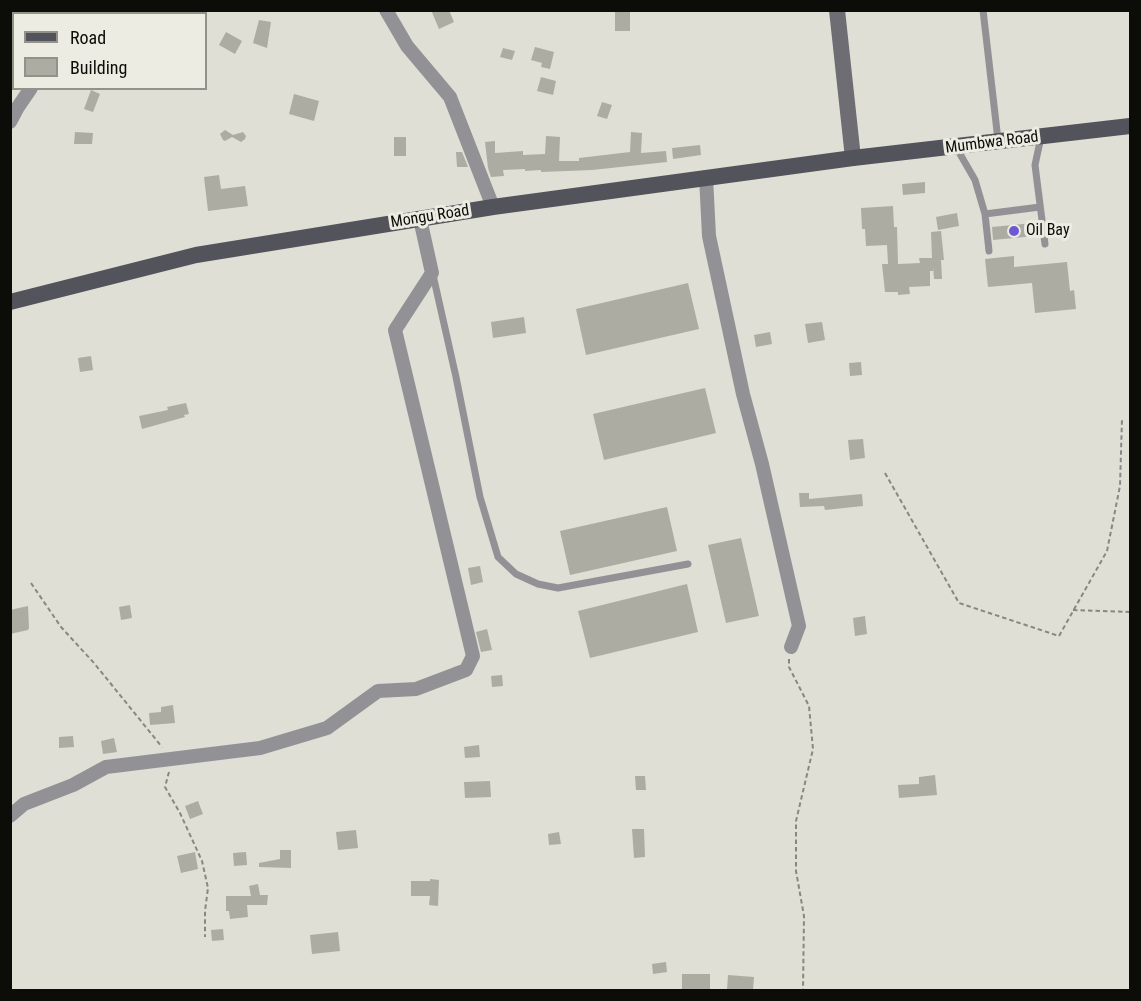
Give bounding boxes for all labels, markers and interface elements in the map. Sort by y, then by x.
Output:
legend [12,12,207,90]
text: Road [70,27,106,48]
text: Building [70,57,127,78]
street label: Mumbwa Road [944,128,1040,158]
street label: Mongu Road [389,201,471,233]
place label: Oil Bay [1026,221,1070,241]
marker: Oil Bay [1007,224,1021,238]

